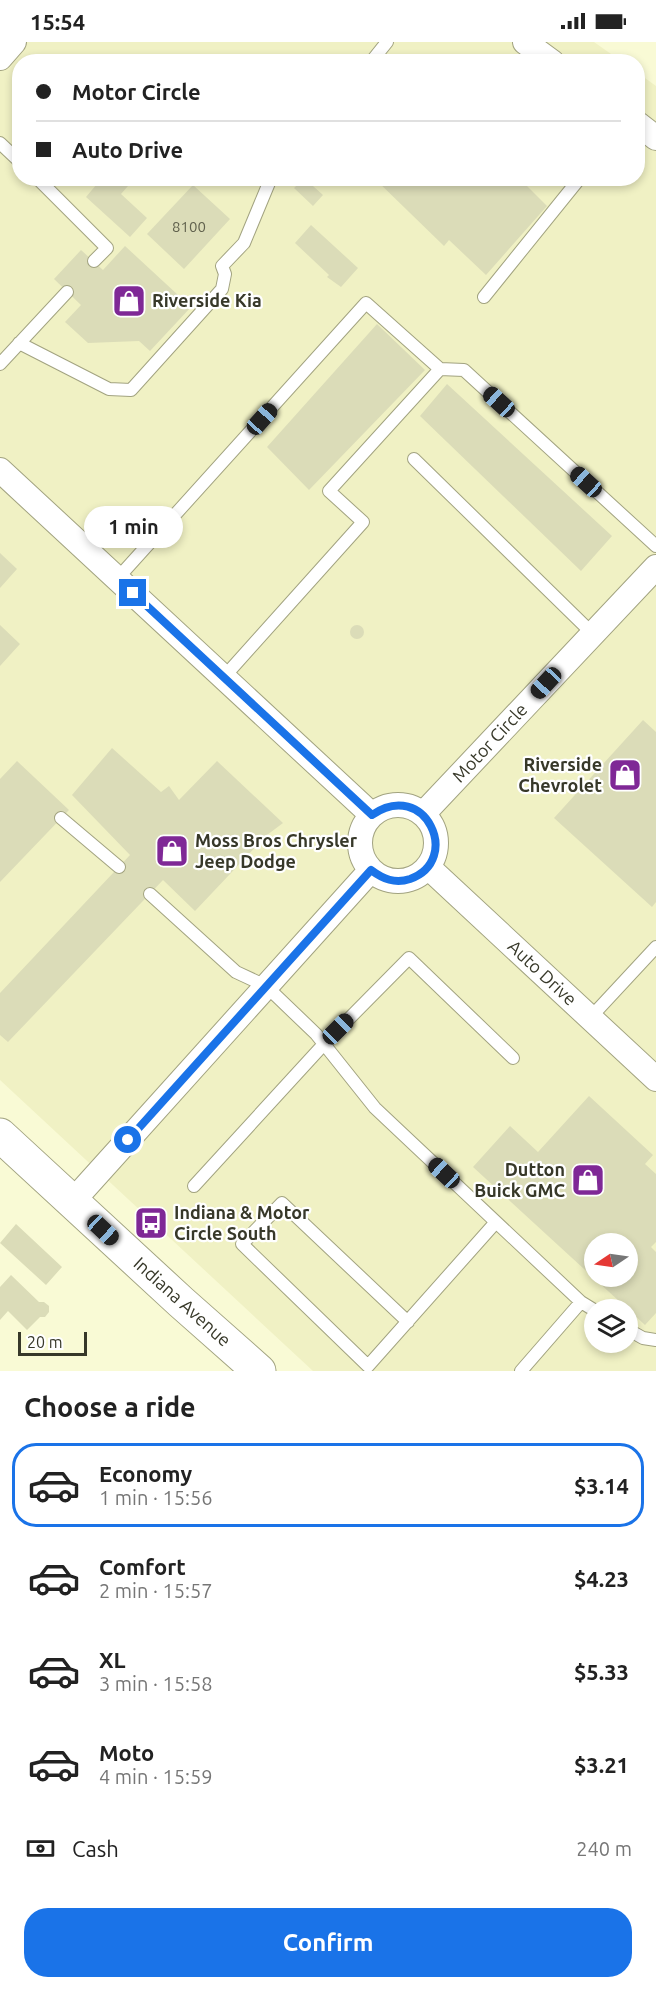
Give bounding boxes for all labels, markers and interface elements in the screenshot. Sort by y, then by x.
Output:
text: 15:54 [30,9,85,34]
text: Motor Circle [72,79,201,104]
text: Auto Drive [72,137,183,162]
house number: 8100 [172,218,206,235]
shop icon: Riverside Kia [111,283,147,319]
place label: Riverside Kia [152,290,262,310]
car [480,383,518,421]
car [243,400,281,438]
car [567,463,605,501]
callout: 1 min [84,506,182,548]
text: 1 min [108,515,159,538]
route end [119,579,146,606]
car [527,664,565,702]
street label: Motor Circle [448,699,531,786]
place label: Riverside Chevrolet [518,754,602,795]
shop icon: Riverside Chevrolet [607,757,643,793]
place label: Moss Bros Chrysler Jeep Dodge [195,830,358,871]
shop icon: Moss Bros Chrysler Jeep Dodge [154,833,190,869]
street label: Auto Drive [504,936,581,1009]
car [319,1010,357,1048]
route start [114,1126,141,1153]
car [425,1154,463,1192]
place label: Dutton Buick GMC [474,1159,565,1200]
shop icon: Dutton Buick GMC [570,1162,606,1198]
place label: Indiana & Motor Circle South [174,1202,310,1243]
bus stop icon: Indiana & Motor Circle South [133,1205,169,1241]
car [84,1211,122,1249]
north arrow [584,1233,638,1287]
map controls [584,1233,638,1353]
street label: Indiana Avenue [130,1253,235,1350]
button: layers [584,1299,638,1353]
scale bar [18,1329,87,1356]
text: 20 m [27,1333,63,1351]
text: Choose a ride [24,1392,196,1422]
icon: car [27,1458,81,1512]
text: Economy [99,1461,192,1486]
text: $3.14 [574,1473,629,1498]
text: 1 min · 15:56 [99,1486,213,1509]
icon: car [27,1551,81,1605]
text: Comfort [99,1554,186,1579]
text: $4.23 [574,1566,629,1591]
text: 2 min · 15:57 [99,1579,213,1602]
icon: car [27,1644,81,1698]
text: XL [99,1647,126,1672]
text: $5.33 [574,1659,629,1684]
text: 3 min · 15:58 [99,1672,213,1695]
icon: car [27,1737,81,1791]
text: Moto [99,1740,154,1765]
text: $3.21 [574,1752,629,1777]
text: 4 min · 15:59 [99,1765,213,1788]
icon: cash [24,1832,57,1865]
text: Cash [72,1836,119,1861]
text: 240 m [576,1837,632,1860]
button: Confirm [24,1908,632,1977]

